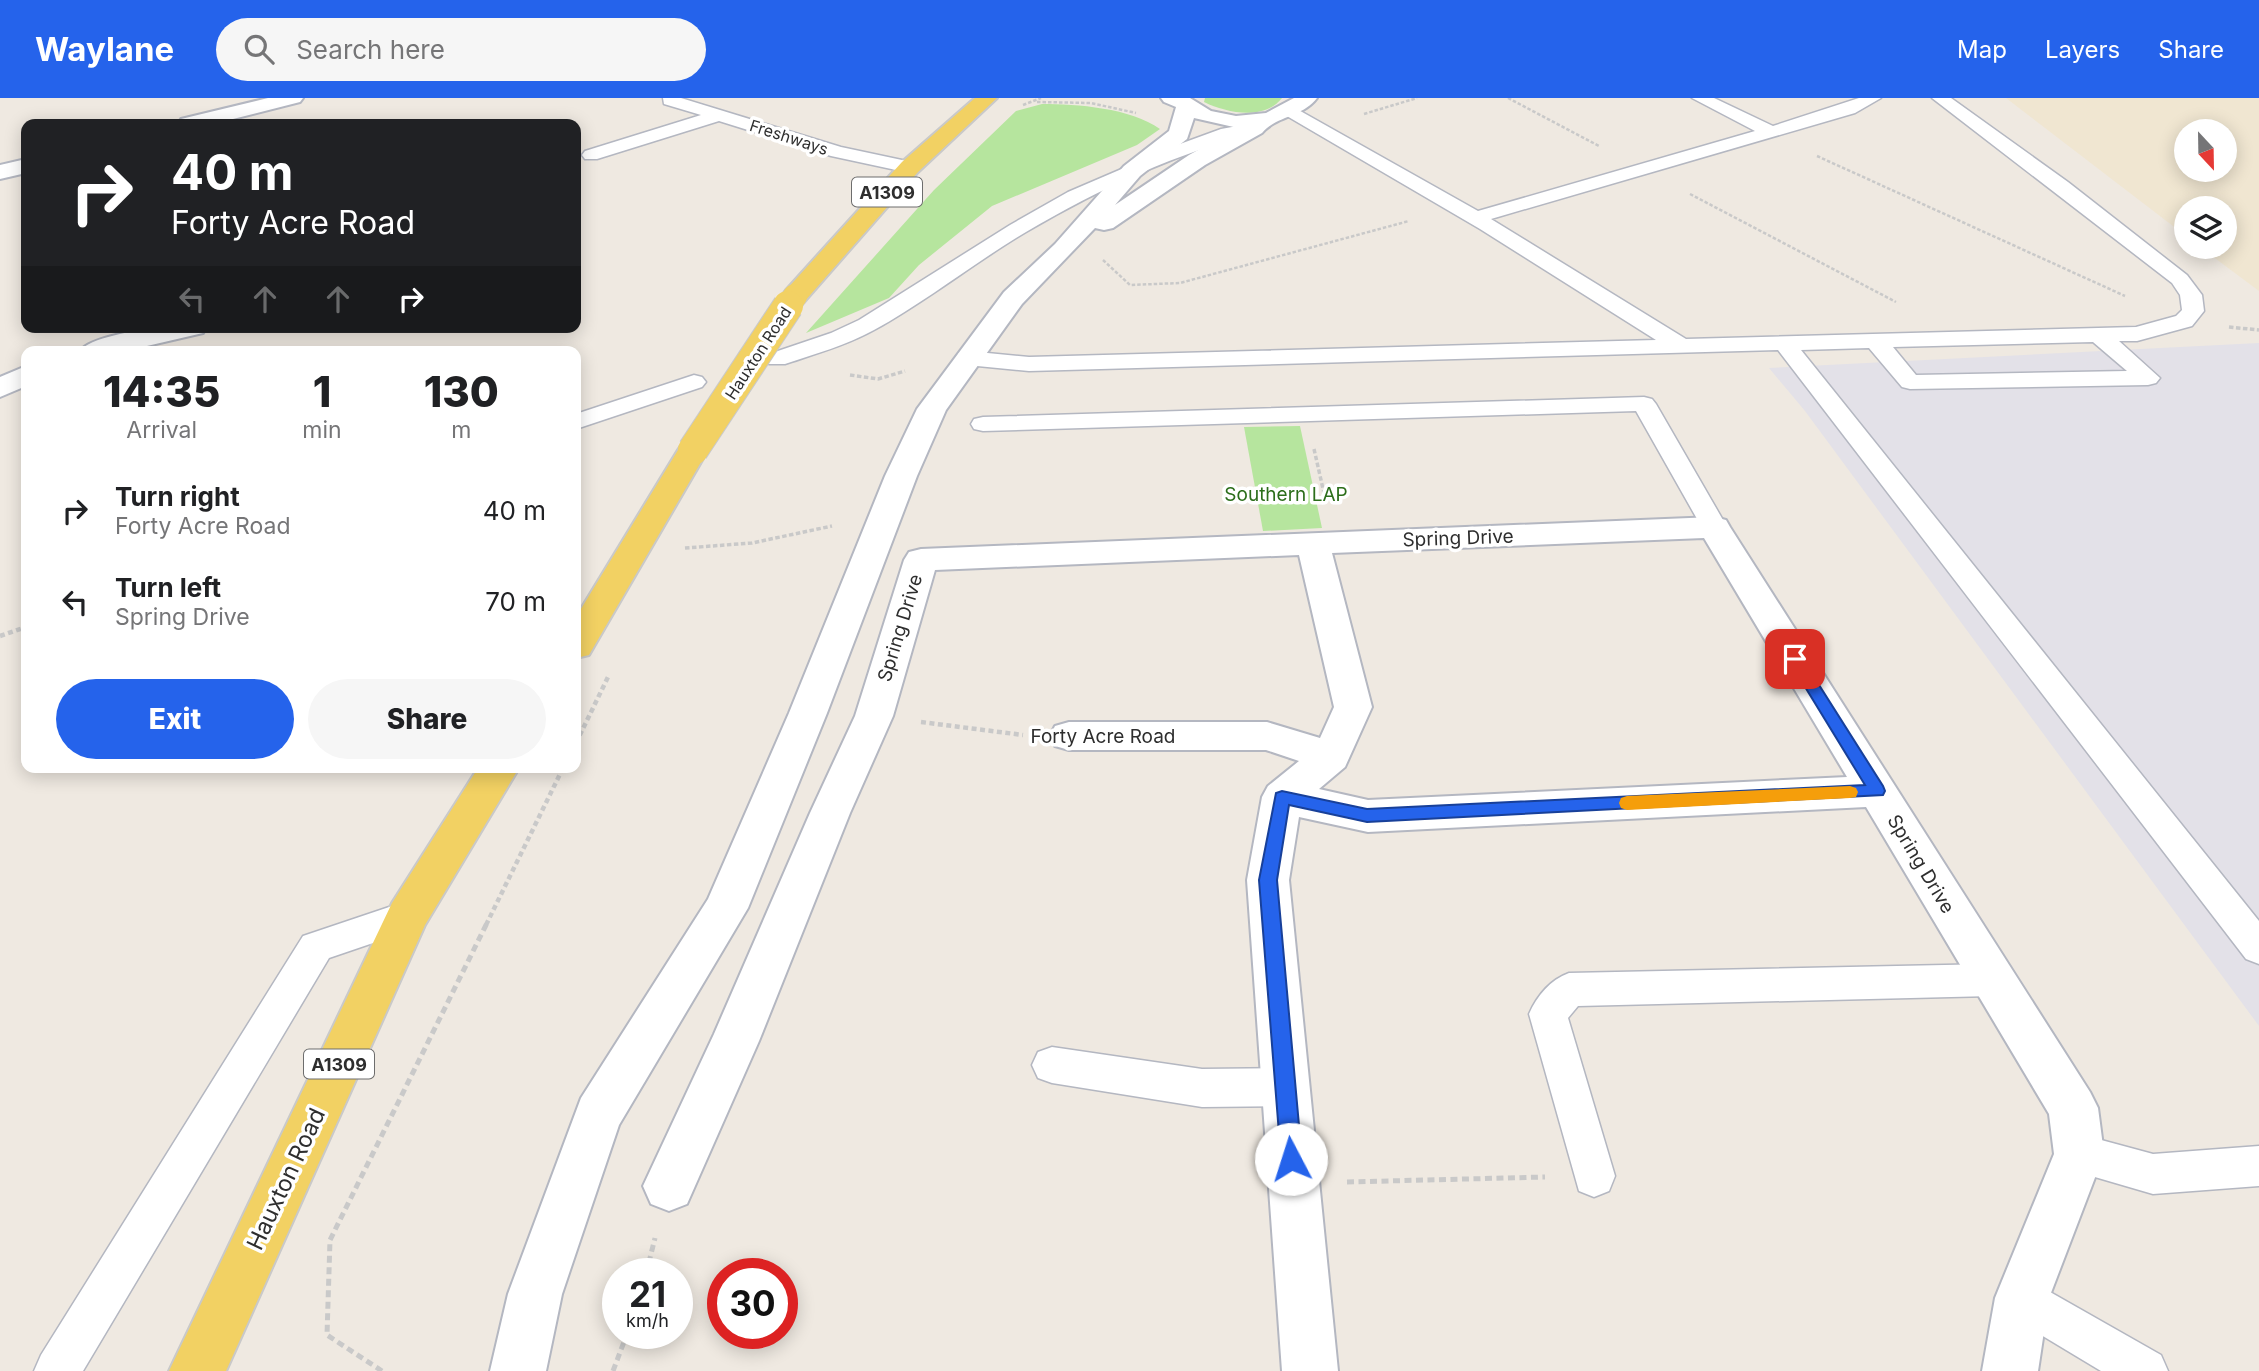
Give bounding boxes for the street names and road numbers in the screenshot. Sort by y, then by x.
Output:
street label: Freshways [747,115,831,159]
road number: A1309 [852,178,922,206]
street label: Hauxton Road [721,303,795,403]
street label: Spring Drive [1402,525,1514,551]
street label: Spring Drive [873,571,927,685]
street label: Forty Acre Road [1031,725,1175,748]
street label: Spring Drive [1882,810,1960,918]
road number: A1309 [304,1049,374,1079]
street label: Hauxton Road [241,1104,331,1254]

